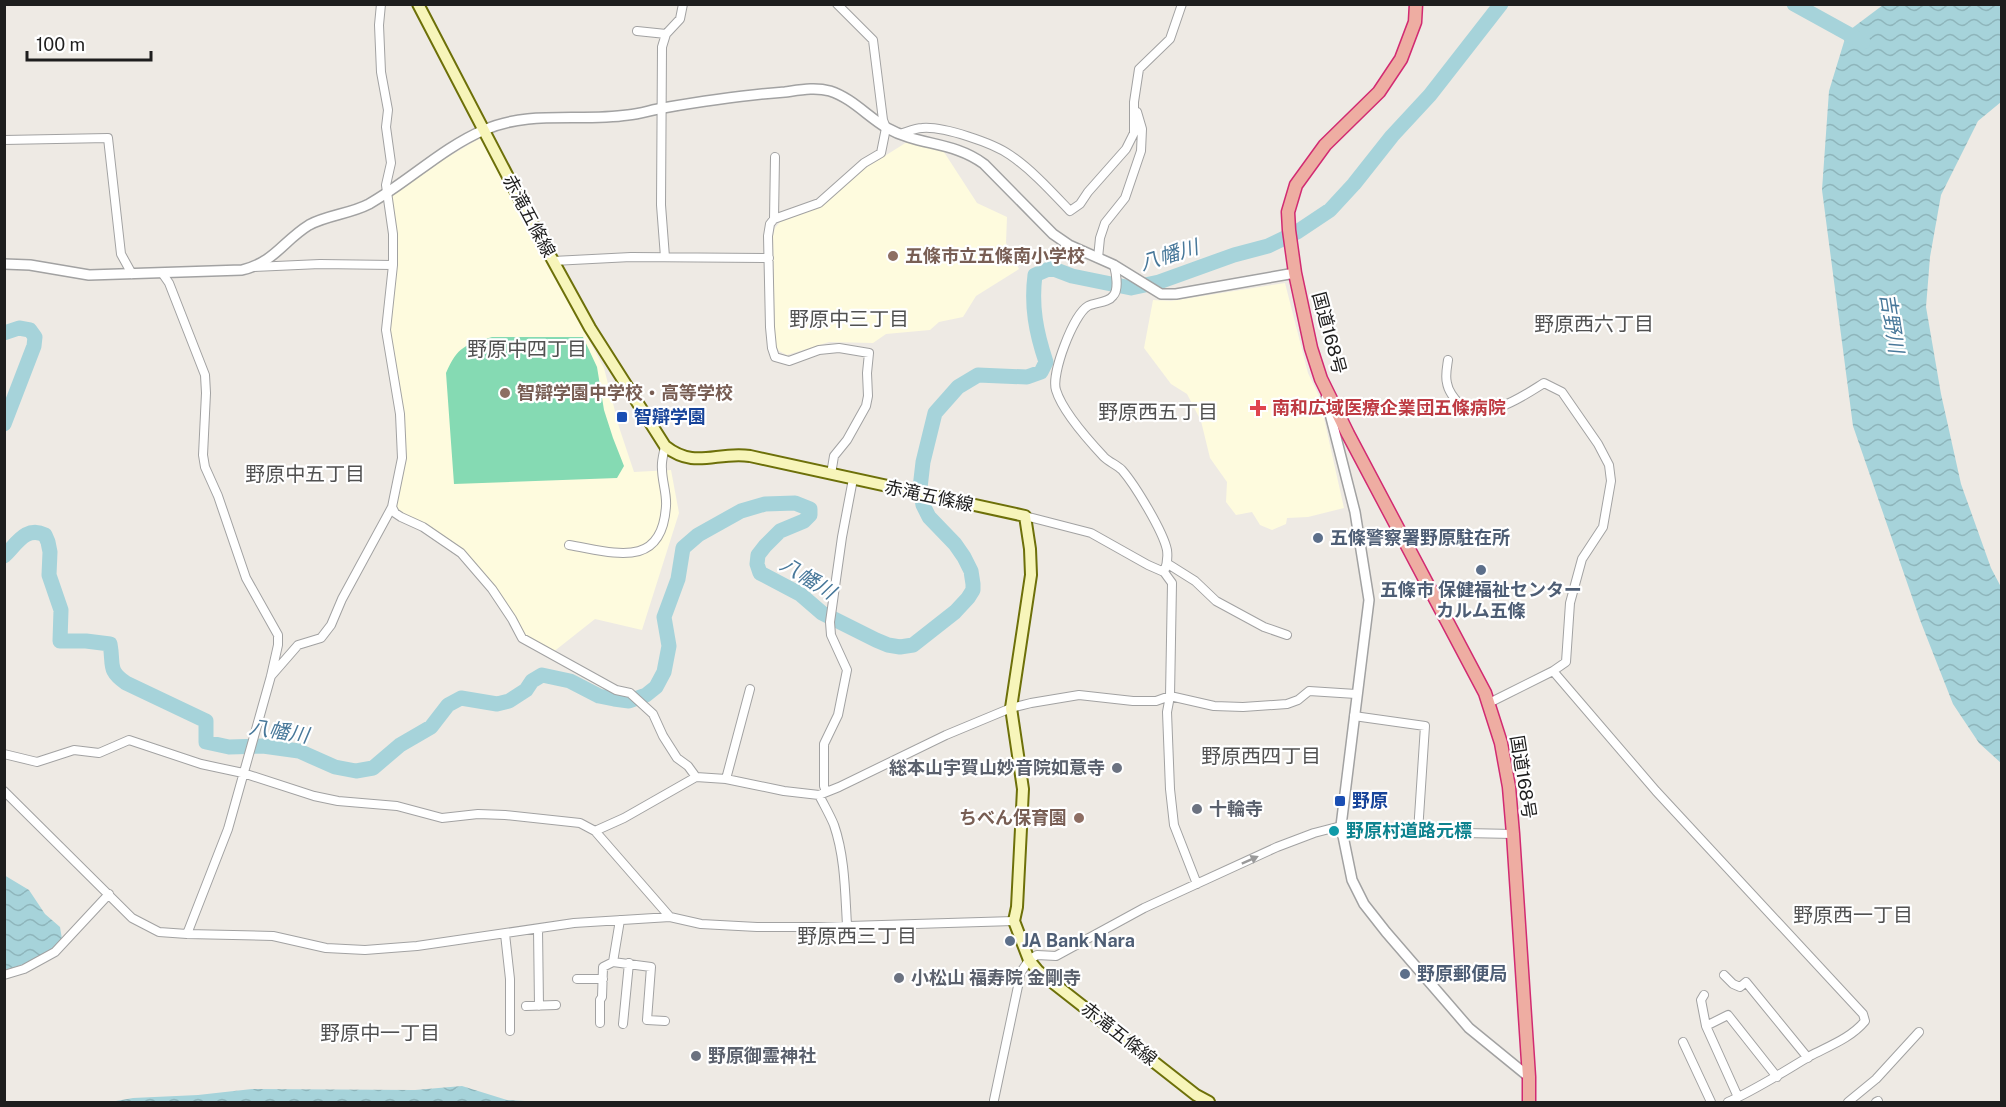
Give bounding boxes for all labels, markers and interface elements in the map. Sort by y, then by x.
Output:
scale bar [27,24,152,62]
text: 100 m [36,34,85,55]
street label: 赤滝五條線 [499,171,560,260]
water label: 八幡川 [1137,234,1203,275]
place label: 五條市立五條南小学校 [905,245,1085,266]
marker: 五條市立五條南小学校 [886,249,900,263]
street label: 国道168号 [1308,290,1351,376]
water label: 吉野川 [1875,291,1909,356]
district label: 野原中三丁目 [789,307,909,331]
district label: 野原西六丁目 [1534,312,1654,336]
district label: 野原中四丁目 [467,337,587,361]
place label: 智辯学園中学校・高等学校 [517,382,733,403]
marker: 智辯学園中学校・高等学校 [498,386,512,400]
place label: 南和広域医療企業団五條病院 [1272,397,1506,418]
marker: 南和広域医療企業団五條病院 [1249,399,1267,417]
district label: 野原西五丁目 [1098,400,1218,424]
place label: 智辯学園 [634,406,706,427]
marker: 智辯学園 [615,410,629,424]
district label: 野原中五丁目 [245,462,365,486]
street label: 赤滝五條線 [883,476,975,515]
place label: 五條警察署野原駐在所 [1330,527,1510,548]
marker: 五條警察署野原駐在所 [1311,531,1325,545]
water label: 八幡川 [776,552,841,605]
marker: 五條市 保健福祉センター カルム五條 [1474,563,1488,577]
place label: 五條市 保健福祉センター カルム五條 [1380,579,1582,621]
water label: 八幡川 [247,714,312,748]
street label: 国道168号 [1507,734,1540,820]
district label: 野原西四丁目 [1201,744,1321,768]
place label: 総本山宇賀山妙音院如意寺 [889,757,1105,778]
marker: 総本山宇賀山妙音院如意寺 [1110,761,1124,775]
place label: 野原 [1352,790,1388,811]
marker: 野原 [1333,794,1347,808]
place label: 十輪寺 [1209,798,1263,819]
marker: 十輪寺 [1190,802,1204,816]
place label: ちべん保育園 [959,807,1067,828]
marker: ちべん保育園 [1072,811,1086,825]
place label: 野原村道路元標 [1346,820,1472,841]
marker: 野原村道路元標 [1327,824,1341,838]
one-way arrow [1242,855,1259,864]
district label: 野原西一丁目 [1793,903,1913,927]
district label: 野原西三丁目 [797,924,917,948]
place label: JA Bank Nara [1022,930,1135,951]
marker: JA Bank Nara [1003,934,1017,948]
place label: 野原郵便局 [1417,963,1507,984]
place label: 小松山 福寿院 金剛寺 [911,967,1081,988]
marker: 野原郵便局 [1398,967,1412,981]
marker: 小松山 福寿院 金剛寺 [892,971,906,985]
street label: 赤滝五條線 [1077,998,1161,1070]
district label: 野原中一丁目 [320,1021,440,1045]
place label: 野原御霊神社 [708,1045,816,1066]
marker: 野原御霊神社 [689,1049,703,1063]

